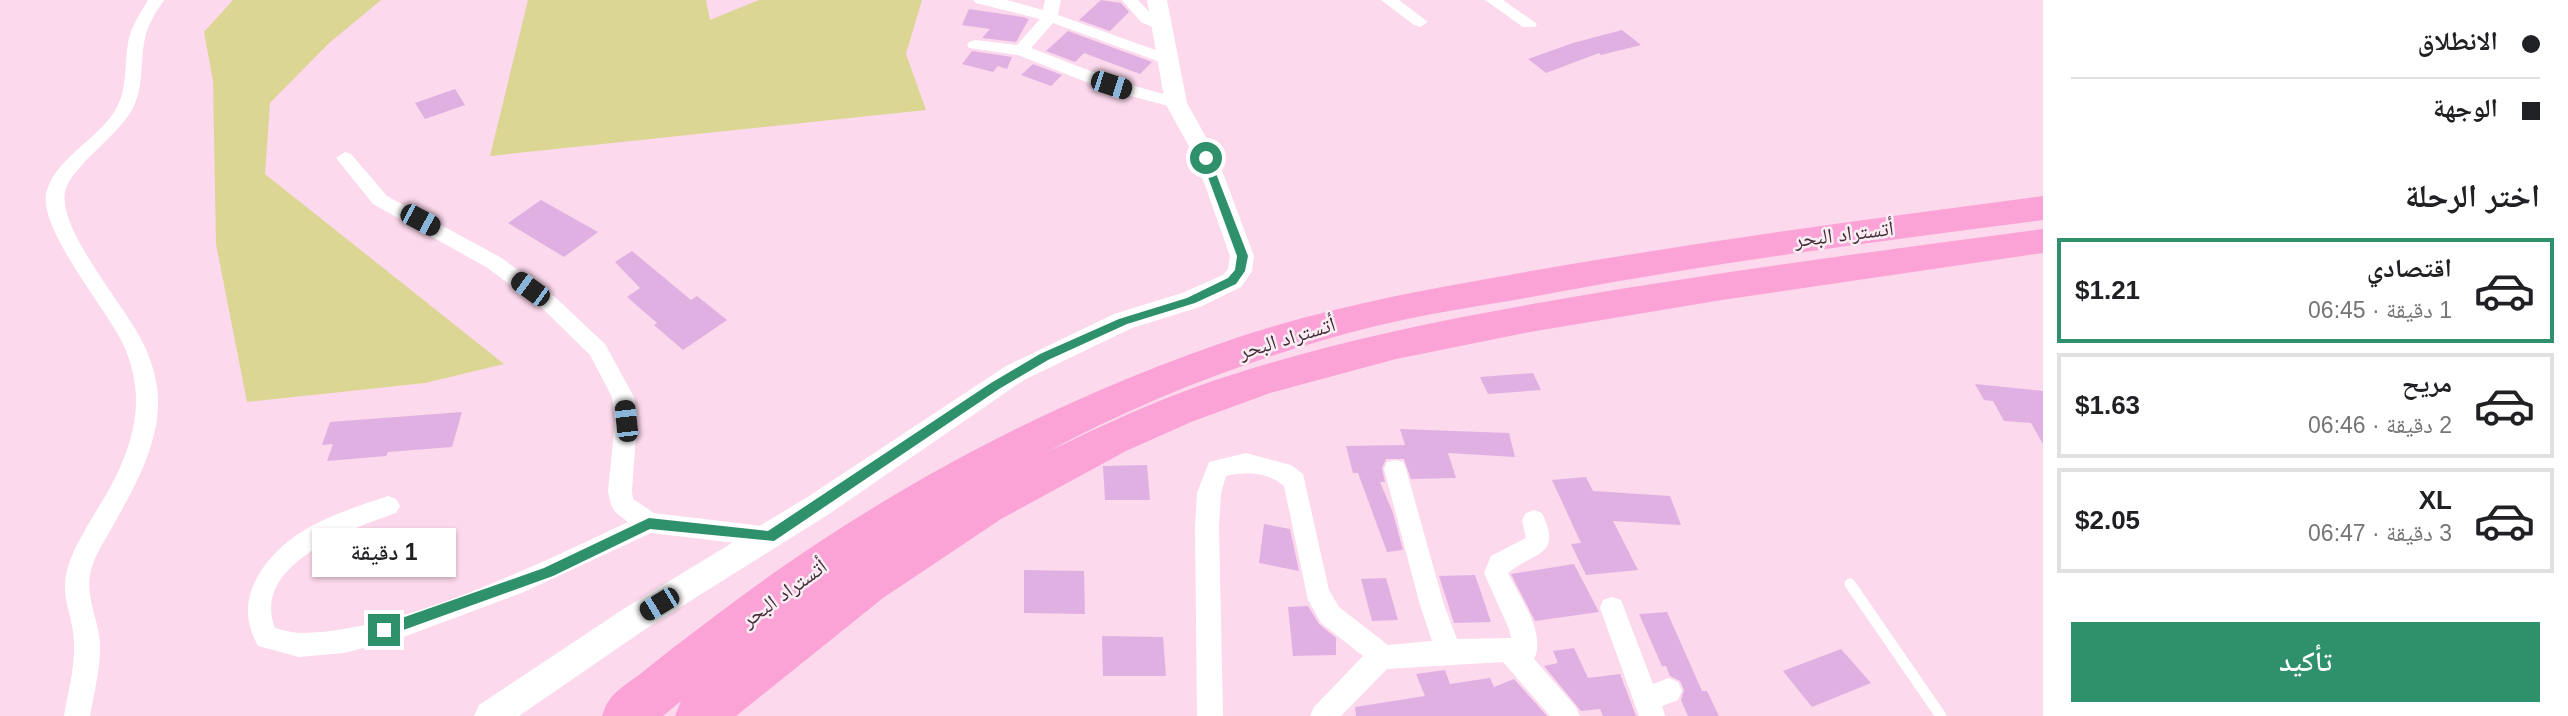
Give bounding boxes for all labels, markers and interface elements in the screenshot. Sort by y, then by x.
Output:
text: الانطلاق [2418,26,2498,56]
car [1088,69,1135,101]
text: الوجهة [2433,93,2498,123]
route start [1190,142,1222,174]
text: اختر الرحلة [2405,178,2540,214]
car [397,201,444,239]
street label: أتستراد البحر [1792,215,1895,252]
text: اقتصادي [2367,253,2452,283]
icon: car [2473,259,2536,322]
car [507,268,554,310]
text: $1.21 [2075,275,2140,305]
text: 1 دقيقة · 06:45 [2308,297,2452,323]
street label: أتستراد البحر [1235,311,1338,364]
text: مريح [2402,368,2452,398]
icon: car [2473,374,2536,437]
text: $1.63 [2075,390,2140,420]
car [614,399,639,443]
text: 2 دقيقة · 06:46 [2308,412,2452,438]
text: XL [2419,485,2452,515]
icon: car [2473,489,2536,552]
text: $2.05 [2075,505,2140,535]
text: 3 دقيقة · 06:47 [2308,520,2452,546]
callout: 1 دقيقة [312,528,456,578]
text: 1 دقيقة [351,539,417,565]
street label: أتستراد البحر [735,553,831,632]
car [636,584,683,624]
route end [368,614,400,646]
button: تأكيد [2071,622,2540,702]

